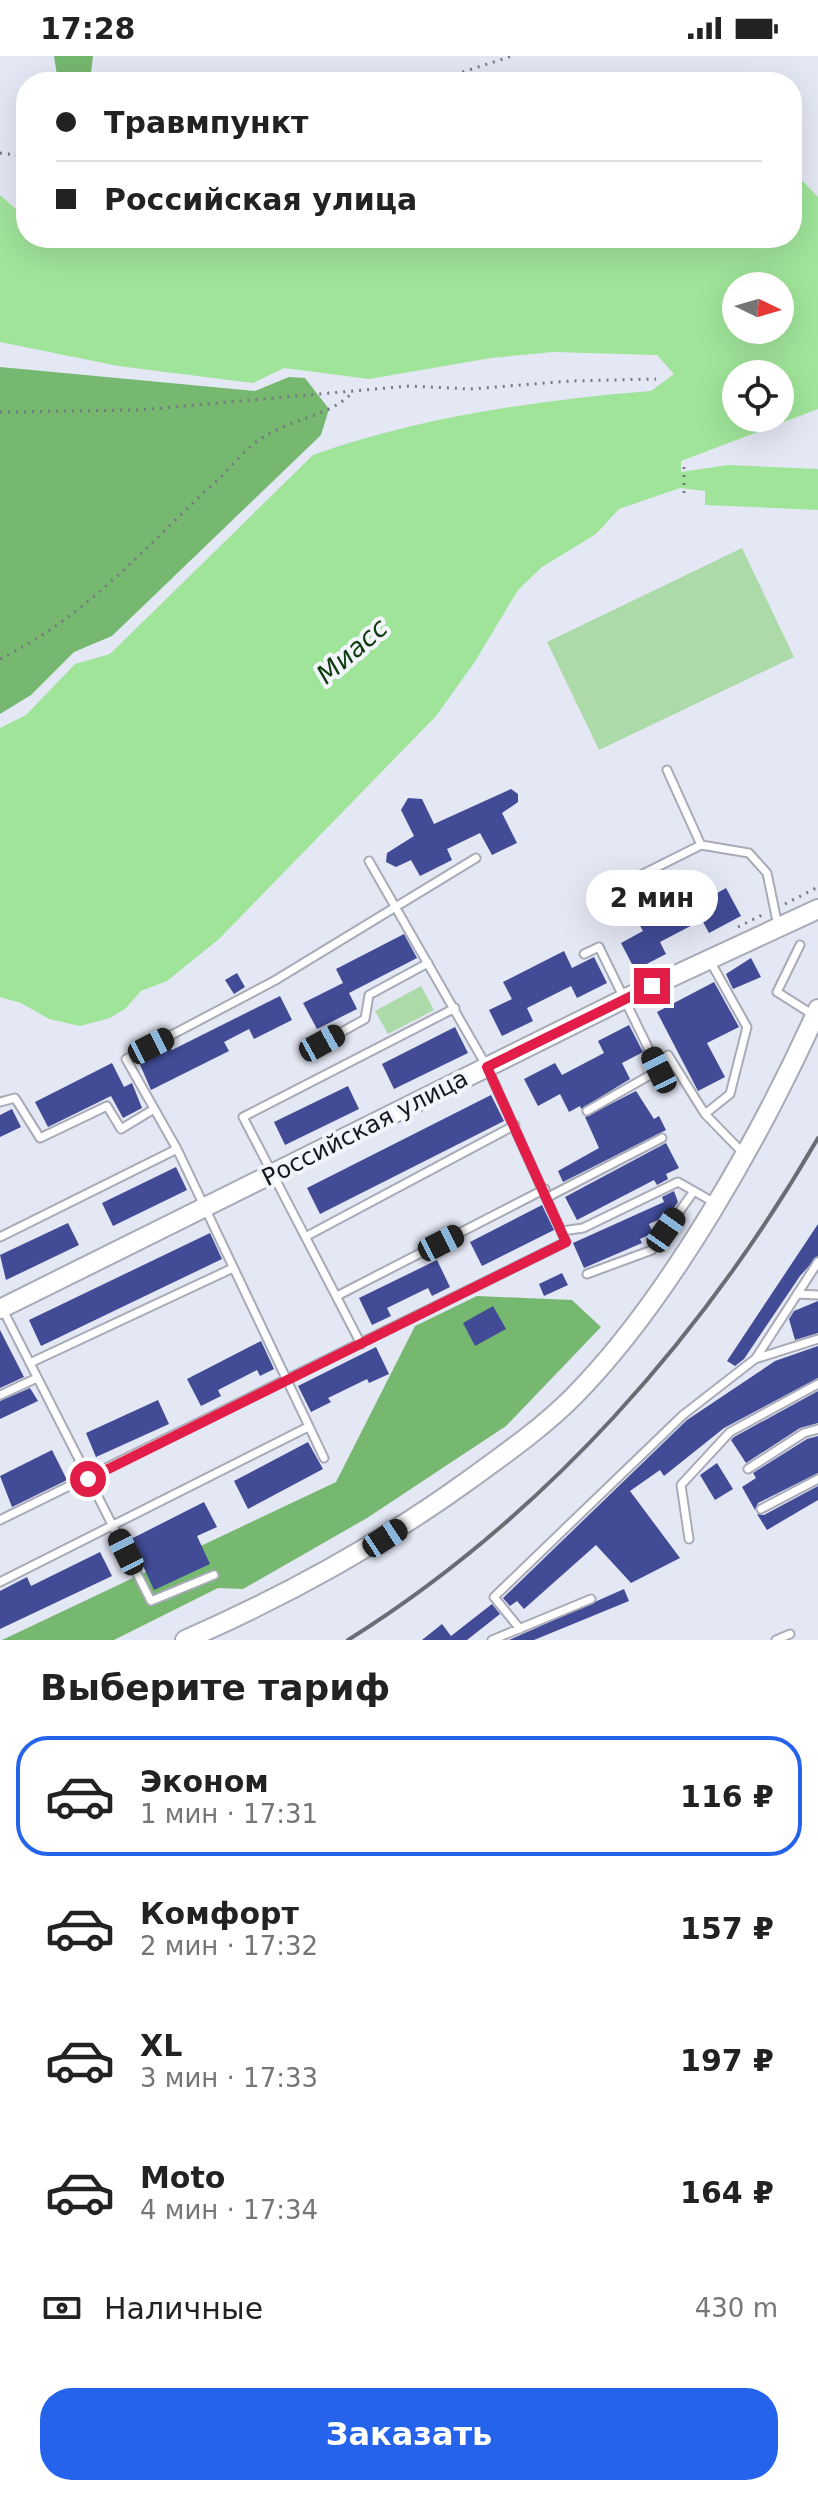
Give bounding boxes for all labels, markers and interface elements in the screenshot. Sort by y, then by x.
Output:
text: 17:28 [40,11,136,46]
text: Травмпункт [104,105,308,140]
text: Российская улица [104,182,417,217]
north arrow [722,272,794,344]
map controls [722,272,794,432]
button: locate [722,360,794,432]
water label: Миасс [311,612,393,690]
callout: 2 мин [586,870,718,926]
text: 2 мин [610,883,694,913]
route end [634,968,670,1004]
car [295,1021,349,1065]
car [124,1024,178,1068]
car [638,1043,680,1097]
street label: Российская улица [257,1064,473,1192]
car [642,1203,690,1257]
car [414,1221,468,1265]
route start [70,1461,106,1497]
car [358,1515,412,1561]
car [104,1525,148,1579]
text: Выберите тариф [40,1667,390,1708]
icon: car [44,1760,116,1832]
text: Эконом [140,1764,269,1799]
text: 116 ₽ [680,1779,774,1814]
text: 1 мин · 17:31 [140,1799,318,1829]
icon: car [44,1892,116,1964]
text: Комфорт [140,1896,299,1931]
text: 157 ₽ [680,1911,774,1946]
text: 2 мин · 17:32 [140,1931,318,1961]
icon: car [44,2024,116,2096]
text: XL [140,2028,182,2063]
text: 197 ₽ [680,2043,774,2078]
text: 3 мин · 17:33 [140,2063,318,2093]
icon: car [44,2156,116,2228]
text: Moto [140,2160,225,2195]
text: 164 ₽ [680,2175,774,2210]
text: 4 мин · 17:34 [140,2195,318,2225]
icon: cash [40,2286,84,2330]
text: Наличные [104,2291,263,2326]
text: 430 m [695,2293,778,2323]
button: Заказать [40,2388,778,2480]

